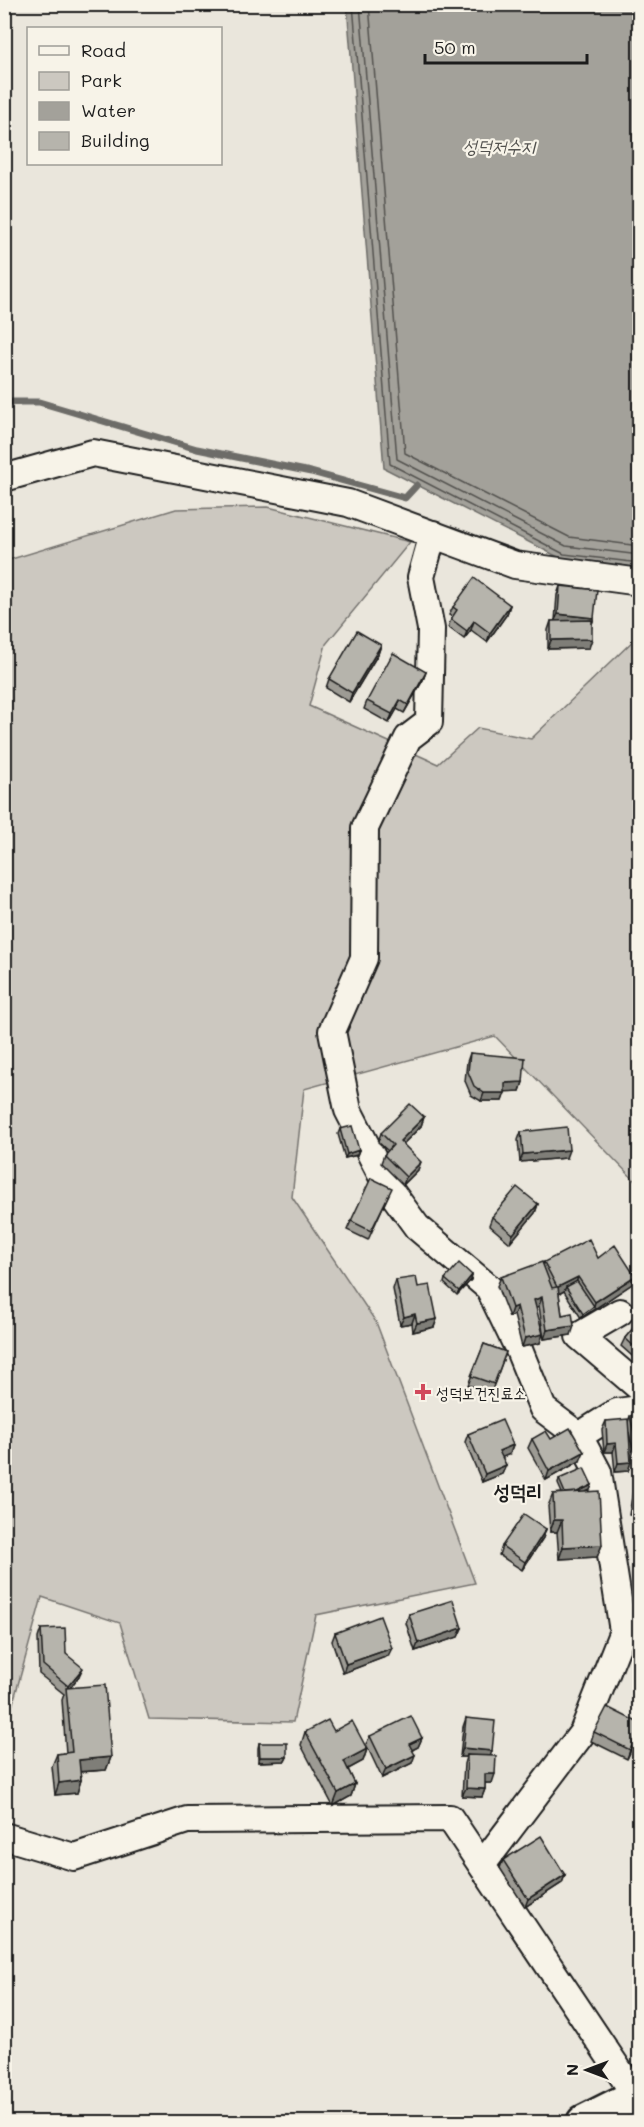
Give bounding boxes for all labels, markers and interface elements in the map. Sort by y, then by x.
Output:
legend [27,27,222,165]
scale bar [425,27,587,65]
text: 50 m [434,35,476,59]
text: Road [81,38,126,62]
text: Park [81,68,122,92]
text: Water [81,98,136,122]
text: Building [81,128,149,152]
water label: 성덕저수지 [463,134,538,158]
place label: 성덕보건진료소 [436,1382,526,1403]
marker: 성덕보건진료소 [414,1383,432,1401]
district label: 성덕리 [494,1478,542,1504]
north arrow [557,2040,617,2100]
text: N [561,2064,582,2076]

